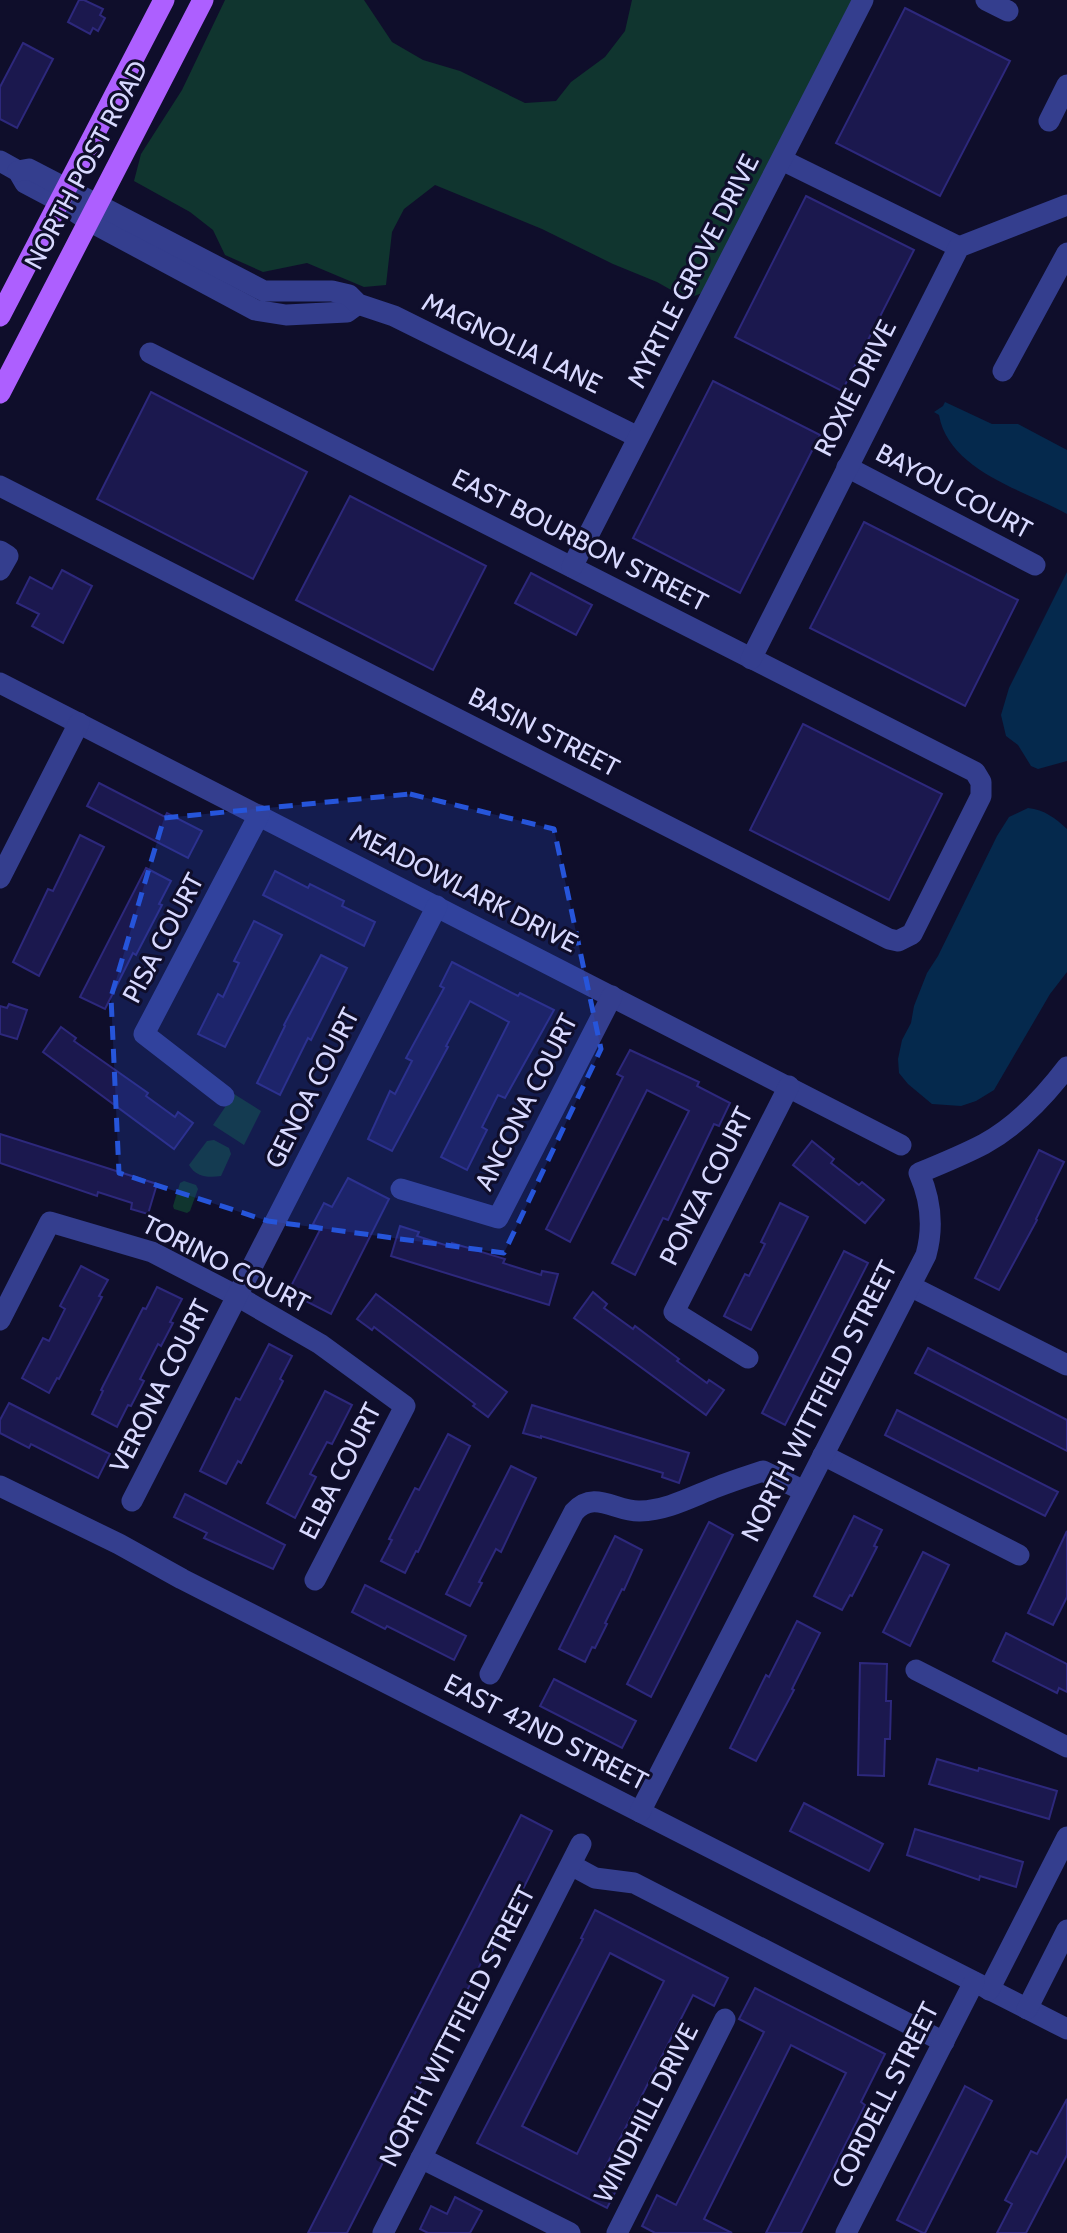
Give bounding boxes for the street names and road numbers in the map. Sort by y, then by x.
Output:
street label: NORTH POST ROAD [17,55,155,275]
street label: MYRTLE GROVE DRIVE [620,149,766,393]
street label: MAGNOLIA LANE [417,286,607,400]
street label: ROXIE DRIVE [807,314,903,462]
street label: BAYOU COURT [870,436,1038,546]
street label: EAST BOURBON STREET [447,462,713,618]
street label: BASIN STREET [463,680,625,784]
street label: MEADOWLARK DRIVE [345,817,583,959]
street label: PISA COURT [115,868,211,1008]
street label: GENOA COURT [258,1002,366,1173]
street label: ANCONA COURT [468,1008,584,1196]
street label: PONZA COURT [652,1102,760,1270]
street label: TORINO COURT [137,1208,315,1320]
street label: NORTH WITTFIELD STREET [734,1255,904,1547]
street label: VERONA COURT [103,1294,217,1478]
street label: ELBA COURT [292,1397,388,1544]
street label: EAST 42ND STREET [439,1667,653,1797]
street label: NORTH WITTFIELD STREET [372,1880,542,2172]
street label: CORDELL STREET [824,1997,946,2193]
street label: WINDHILL DRIVE [587,2018,705,2208]

